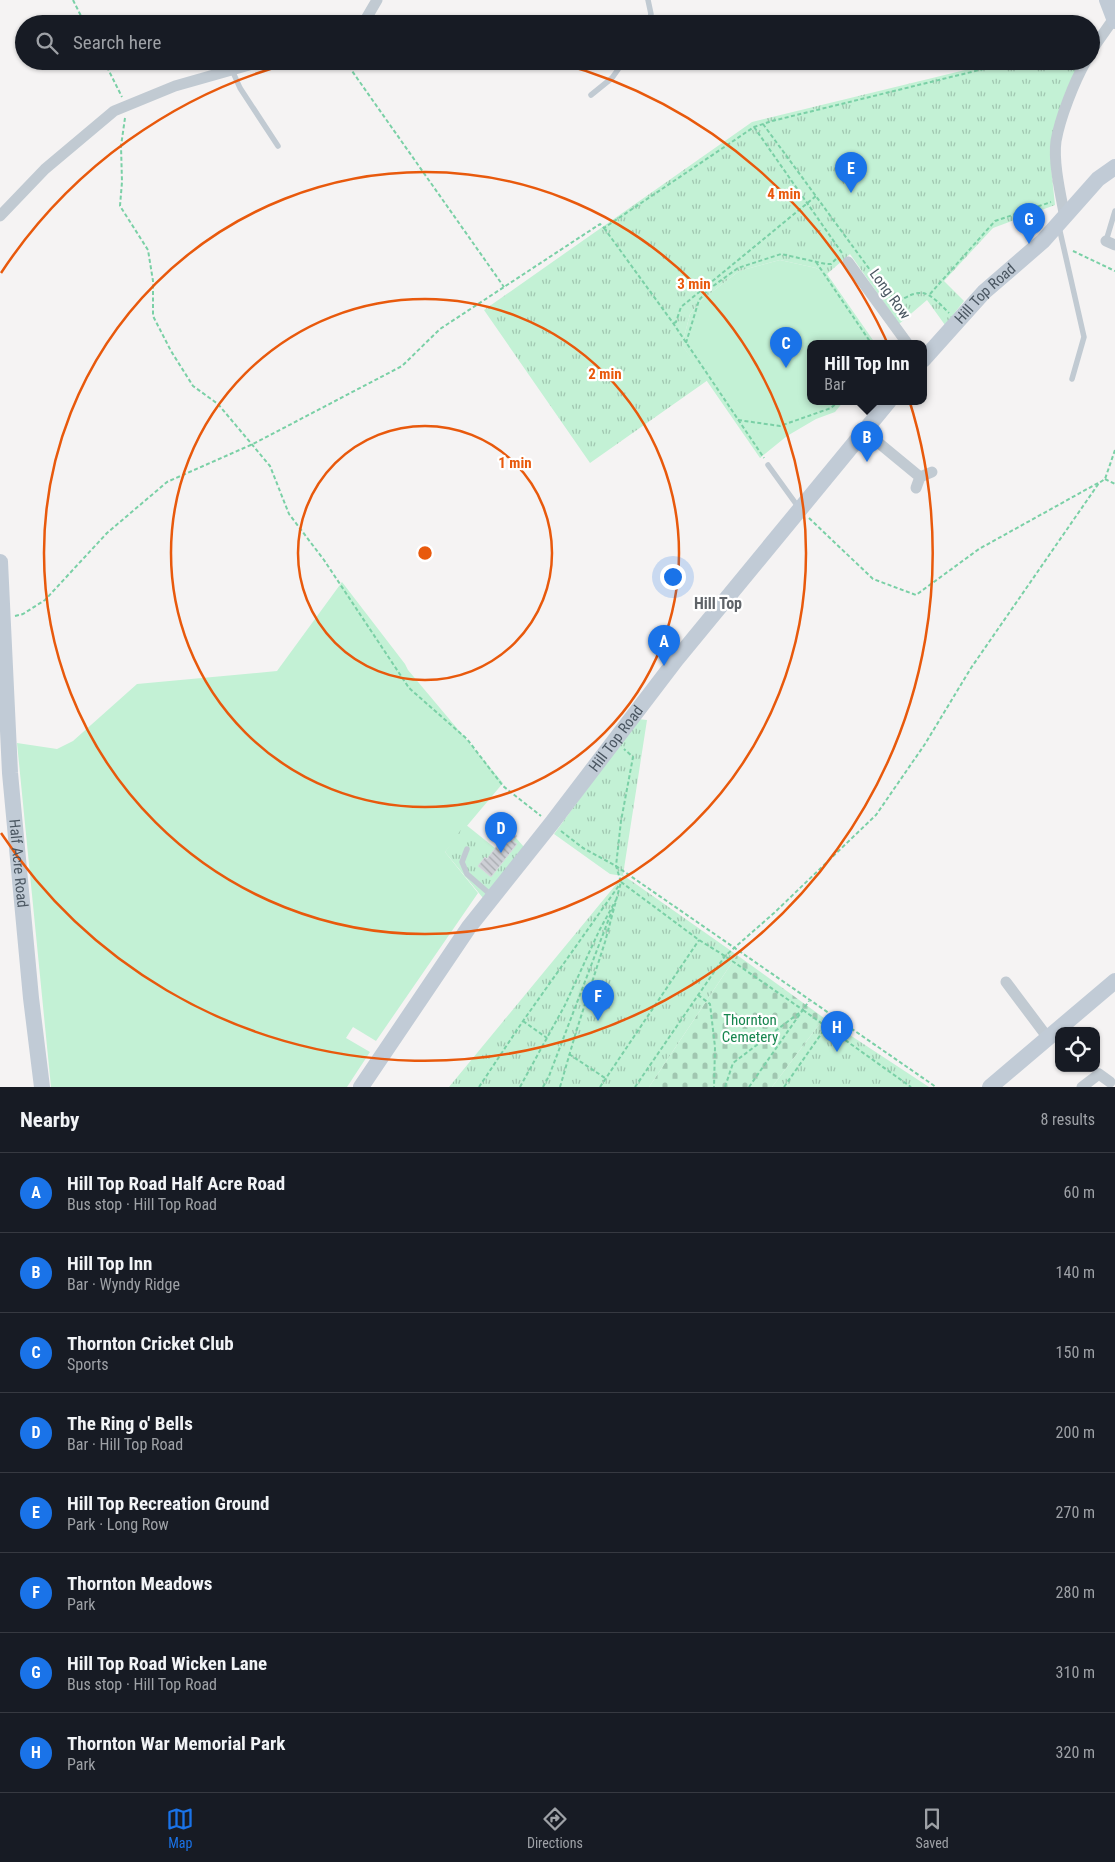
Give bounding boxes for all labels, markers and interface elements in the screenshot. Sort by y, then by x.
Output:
search box [15,15,1100,70]
icon: search [33,29,61,57]
text: Search here [73,31,161,54]
pin: E [835,152,867,193]
text: 4 min [767,185,801,203]
pin: G [1013,203,1045,244]
street label: Hill Top Road [951,260,1019,327]
street label: Long Row [866,265,914,323]
text: 3 min [677,275,711,293]
pin: C [770,327,802,368]
popup [807,340,927,405]
text: Hill Top Inn [824,352,910,375]
text: 2 min [588,365,622,383]
text: Bar [824,375,846,394]
pin: B [851,421,883,462]
text: 1 min [498,454,532,472]
centre of rings [416,544,434,562]
your location [660,564,686,590]
district label: Hill Top [694,594,742,613]
pin: A [648,625,680,666]
street label: Hill Top Road [585,702,647,775]
pin: D [485,812,517,853]
street label: Half Acre Road [5,818,32,908]
pin: F [582,980,614,1021]
park label: Thornton Cemetery [722,1011,778,1046]
pin: H [821,1011,853,1052]
map controls [1055,1027,1100,1072]
button: locate [1055,1027,1100,1072]
text: Nearby [20,1108,79,1132]
text: 8 results [1040,1110,1095,1129]
text: Hill Top Road Half Acre Road [67,1172,285,1195]
text: A [31,1183,41,1202]
text: 60 m [1063,1183,1095,1202]
text: Bus stop · Hill Top Road [67,1195,217,1214]
text: Hill Top Inn [67,1252,152,1275]
text: B [32,1263,40,1282]
text: 140 m [1056,1263,1095,1282]
text: Bar · Wyndy Ridge [67,1275,180,1294]
text: Thornton Cricket Club [67,1332,234,1355]
text: C [31,1343,41,1362]
text: 150 m [1056,1343,1095,1362]
text: Sports [67,1355,109,1374]
text: The Ring o' Bells [67,1412,193,1435]
text: D [31,1423,41,1442]
text: 200 m [1056,1423,1095,1442]
text: Bar · Hill Top Road [67,1435,183,1454]
text: Hill Top Recreation Ground [67,1492,269,1515]
text: E [32,1503,40,1522]
text: 270 m [1056,1503,1095,1522]
text: Park · Long Row [67,1515,169,1534]
text: Thornton Meadows [67,1572,212,1595]
text: F [32,1583,40,1602]
text: 280 m [1056,1583,1095,1602]
text: Park [67,1595,96,1614]
text: Hill Top Road Wicken Lane [67,1652,267,1675]
text: G [31,1663,41,1682]
text: 310 m [1056,1663,1095,1682]
text: Bus stop · Hill Top Road [67,1675,217,1694]
text: Thornton War Memorial Park [67,1732,285,1755]
text: H [31,1743,41,1762]
text: 320 m [1056,1743,1095,1762]
text: Park [67,1755,96,1774]
tab: Map [166,1805,194,1851]
tab: Directions [527,1805,583,1851]
tab: Saved [915,1805,949,1851]

